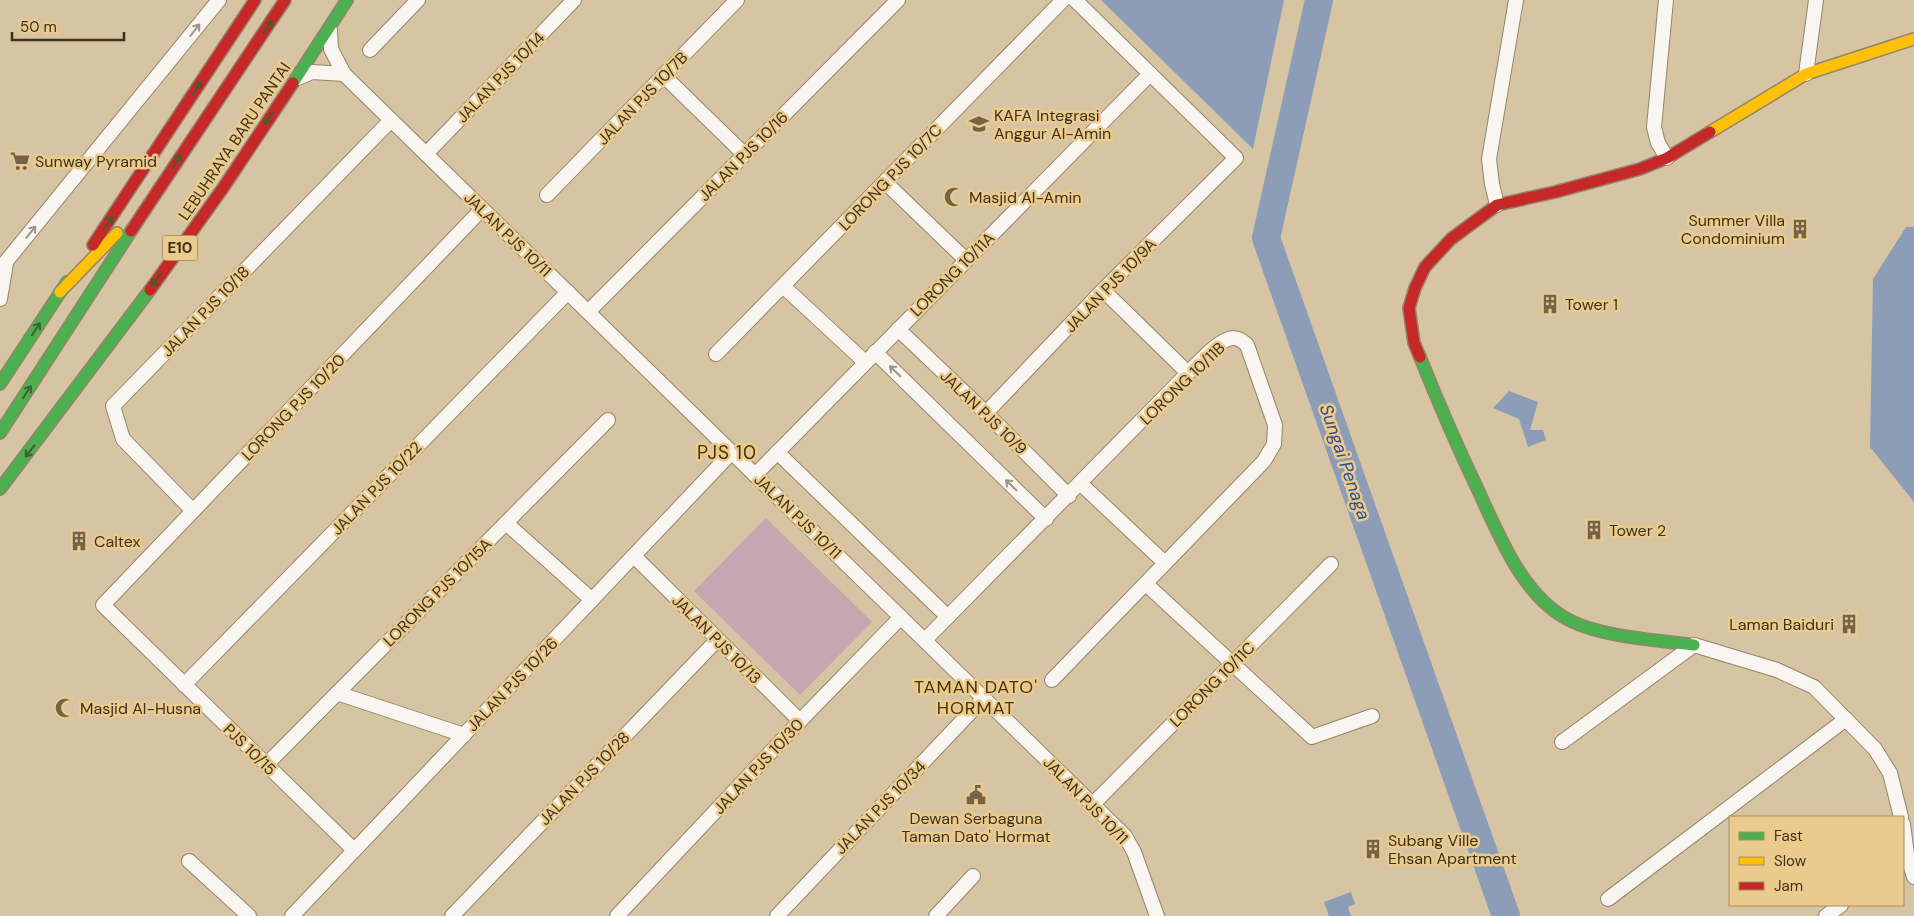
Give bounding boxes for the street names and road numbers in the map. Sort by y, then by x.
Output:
street label: JALAN PJS 10/14 [452,27,549,127]
street label: JALAN PJS 10/7B [592,47,692,149]
street label: LEBUHRAYA BARU PANTAI [174,58,295,224]
street label: JALAN PJS 10/16 [694,107,793,206]
street label: LORONG PJS 10/7C [834,120,946,235]
street label: JALAN PJS 10/11 [459,187,556,281]
street label: LORONG 10/11A [906,227,999,321]
street label: JALAN PJS 10/9A [1060,234,1161,337]
road number: E10 [162,236,198,260]
street label: JALAN PJS 10/18 [157,261,254,361]
street label: LORONG 10/11B [1135,337,1229,429]
street label: LORONG PJS 10/20 [237,350,350,465]
street label: JALAN PJS 10/9 [936,366,1032,459]
street label: JALAN PJS 10/22 [326,437,426,540]
street label: JALAN PJS 10/11 [749,469,846,563]
street label: LORONG PJS 10/15A [379,533,496,651]
street label: JALAN PJS 10/13 [667,590,766,689]
street label: JALAN PJS 10/26 [462,633,563,736]
street label: LORONG 10/11C [1165,637,1259,731]
street label: JALAN PJS 10/30 [709,714,808,819]
street label: PJS 10/15 [219,719,281,780]
street label: JALAN PJS 10/28 [534,727,634,830]
street label: JALAN PJS 10/11 [1039,752,1133,849]
street label: JALAN PJS 10/34 [830,756,931,859]

